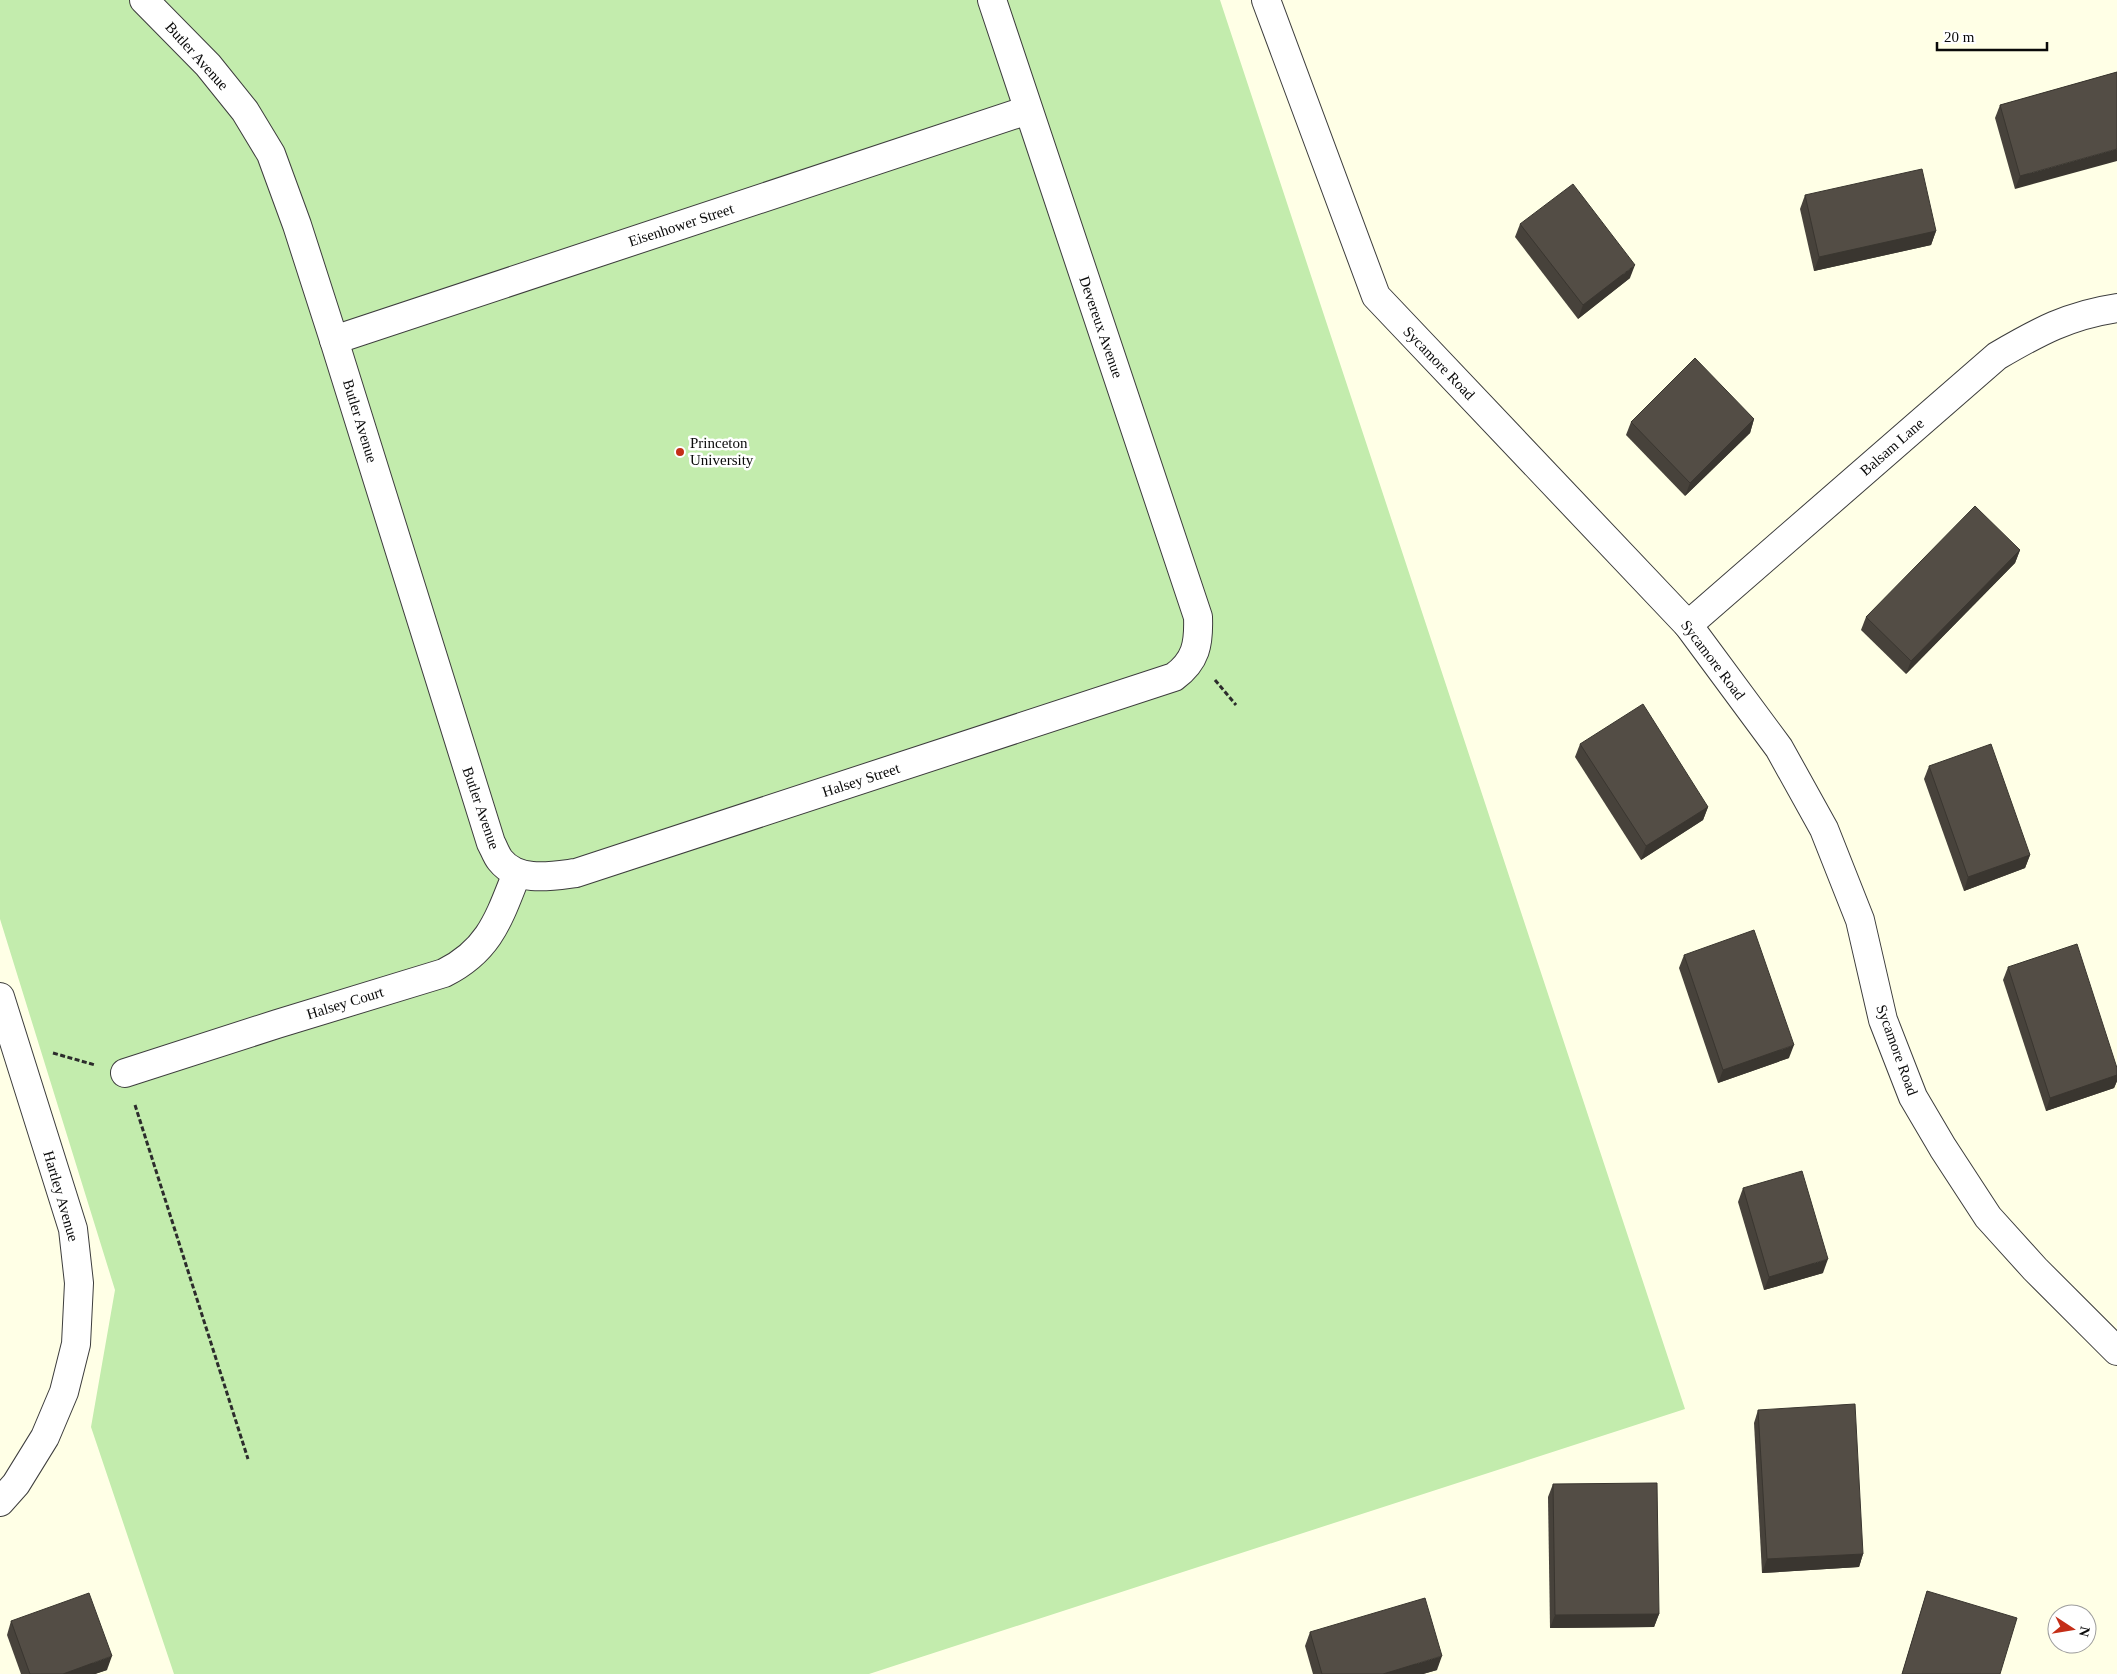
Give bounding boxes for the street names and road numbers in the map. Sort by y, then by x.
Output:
street label: Butler Avenue [162,19,232,94]
street label: Eisenhower Street [626,200,736,250]
street label: Devereux Avenue [1076,274,1126,380]
street label: Sycamore Road [1400,323,1478,403]
street label: Butler Avenue [340,378,380,465]
street label: Balsam Lane [1857,415,1927,479]
street label: Sycamore Road [1678,617,1748,703]
street label: Halsey Street [820,760,902,800]
street label: Butler Avenue [459,765,503,852]
street label: Halsey Court [305,983,386,1022]
street label: Sycamore Road [1873,1002,1921,1098]
street label: Hartley Avenue [40,1149,82,1243]

